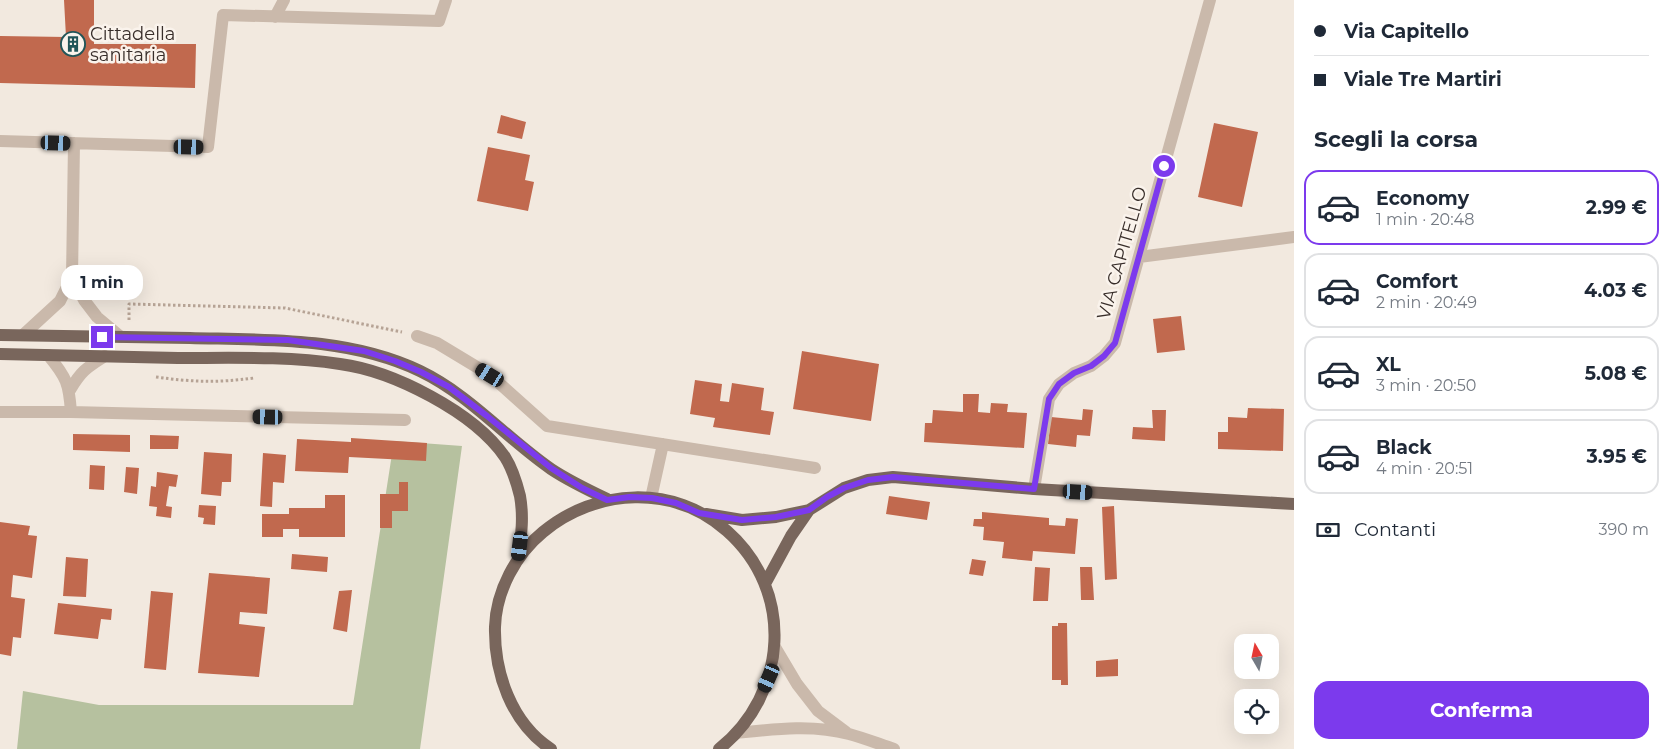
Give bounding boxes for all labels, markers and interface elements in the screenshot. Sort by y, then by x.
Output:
text: Via Capitello [1344,20,1469,43]
place label: Cittadella sanitaria [90,23,175,66]
building icon: Cittadella sanitaria [60,31,86,57]
text: Viale Tre Martiri [1344,68,1502,91]
text: Scegli la corsa [1314,126,1478,153]
car [40,135,71,151]
car [173,139,204,155]
route start [1153,155,1175,177]
street label: VIA CAPITELLO [1093,184,1151,322]
icon: car [1316,185,1361,230]
text: Economy [1376,187,1469,210]
text: 2.99 € [1586,196,1647,219]
text: 1 min · 20:48 [1376,210,1474,229]
callout: 1 min [61,264,143,300]
icon: car [1316,268,1361,313]
text: Comfort [1376,270,1458,293]
text: 1 min [80,273,124,292]
text: 4.03 € [1584,279,1647,302]
text: 2 min · 20:49 [1376,293,1477,312]
route end [91,326,113,348]
icon: car [1316,351,1361,396]
text: XL [1376,353,1401,376]
car [473,361,506,389]
text: 5.08 € [1585,362,1647,385]
text: 3 min · 20:50 [1376,376,1476,395]
car [252,409,283,425]
icon: car [1316,434,1361,479]
text: Black [1376,436,1432,459]
text: 3.95 € [1587,445,1647,468]
text: 4 min · 20:51 [1376,459,1473,478]
car [1062,484,1093,500]
icon: cash [1314,516,1342,544]
text: Contanti [1354,518,1436,541]
text: 390 m [1598,520,1649,539]
car [510,530,529,562]
north arrow [1234,634,1279,679]
map controls [1234,634,1279,734]
car [756,661,781,695]
button: Conferma [1314,681,1649,739]
button: locate [1234,689,1279,734]

